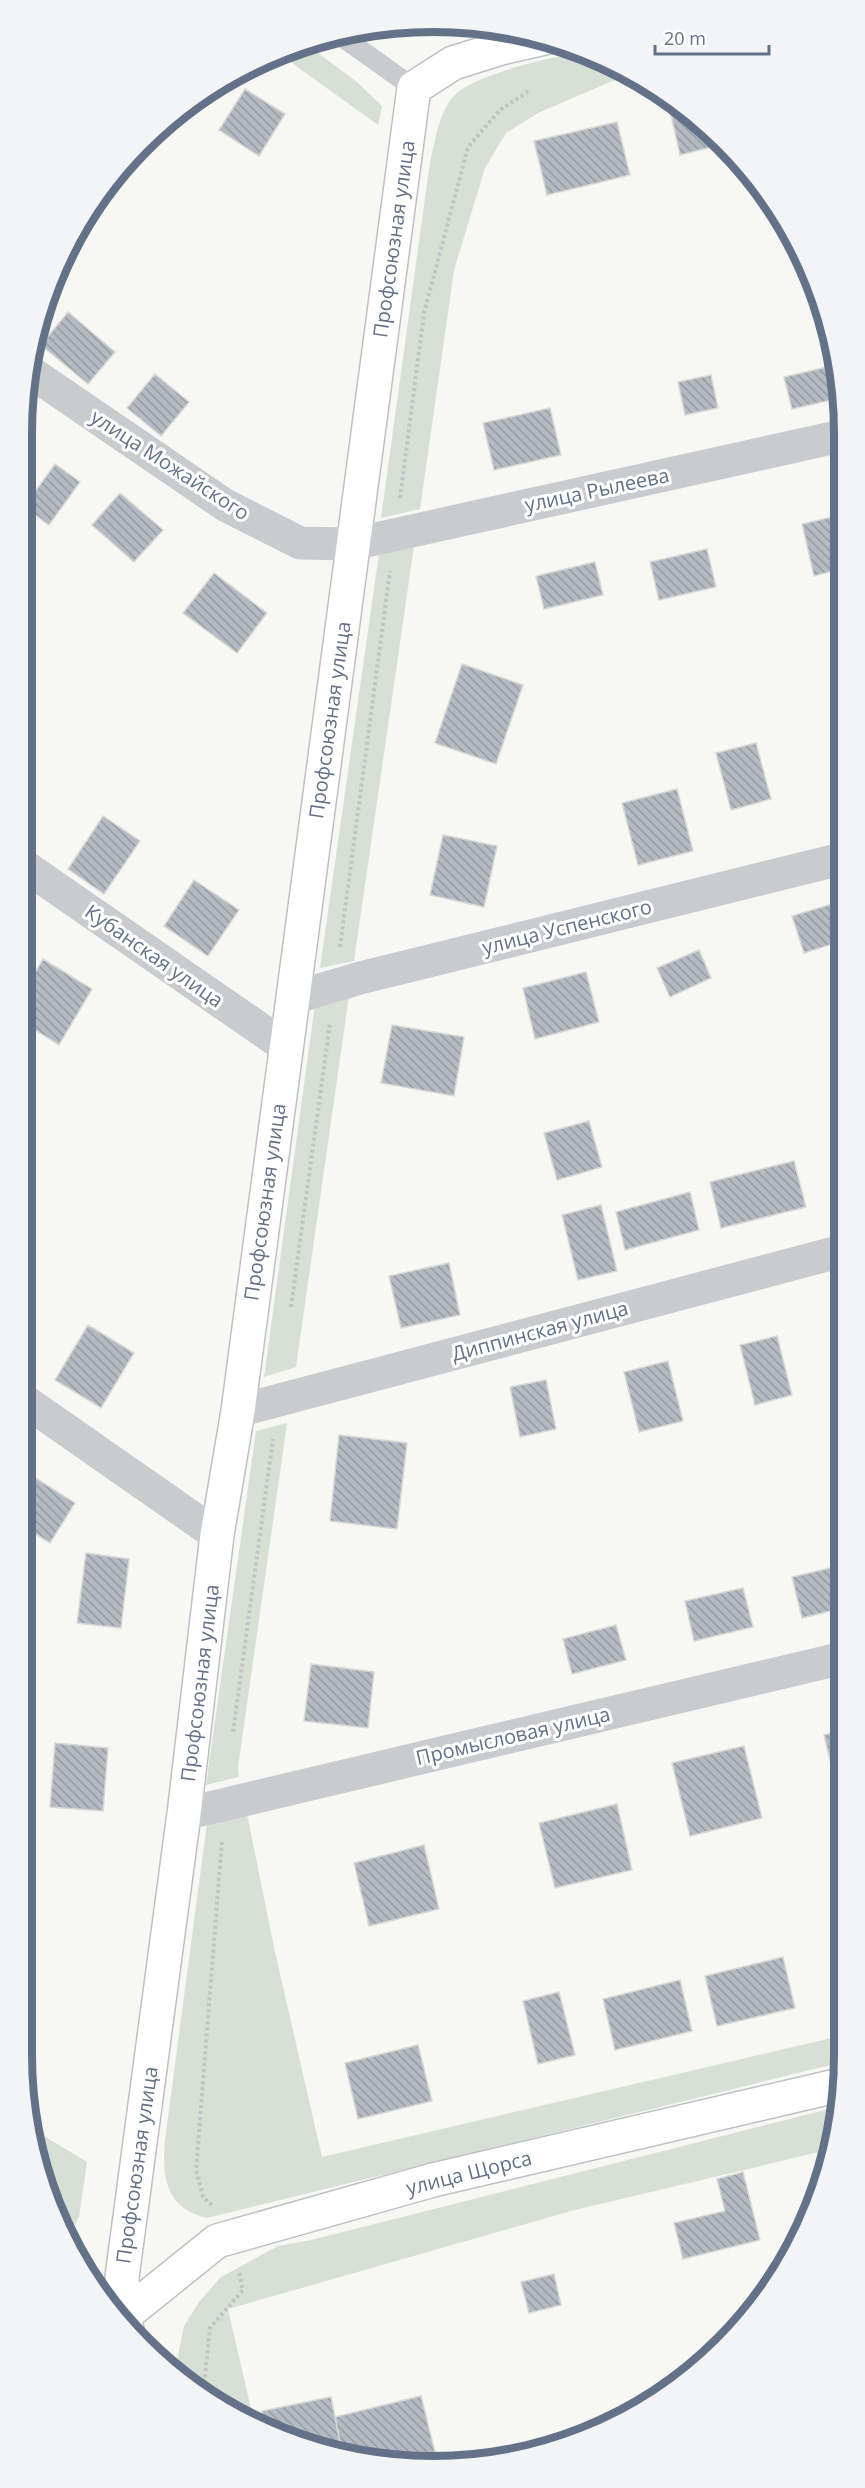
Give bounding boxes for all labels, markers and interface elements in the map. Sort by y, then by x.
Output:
scale bar [655,18,769,56]
text: 20 m [664,26,706,50]
street label: Профсоюзная улица [366,139,421,339]
street label: улица Можайского [86,403,255,526]
street label: улица Рылеева [522,461,672,518]
street label: Профсоюзная улица [302,620,357,820]
street label: улица Успенского [479,892,654,961]
street label: Кубанская улица [80,898,229,1013]
street label: Профсоюзная улица [237,1102,292,1302]
street label: Диппинская улица [449,1294,631,1367]
street label: Профсоюзная улица [174,1583,225,1783]
street label: Промысловая улица [413,1700,613,1771]
street label: Профсоюзная улица [109,2065,164,2265]
street label: улица Щорса [403,2144,535,2201]

